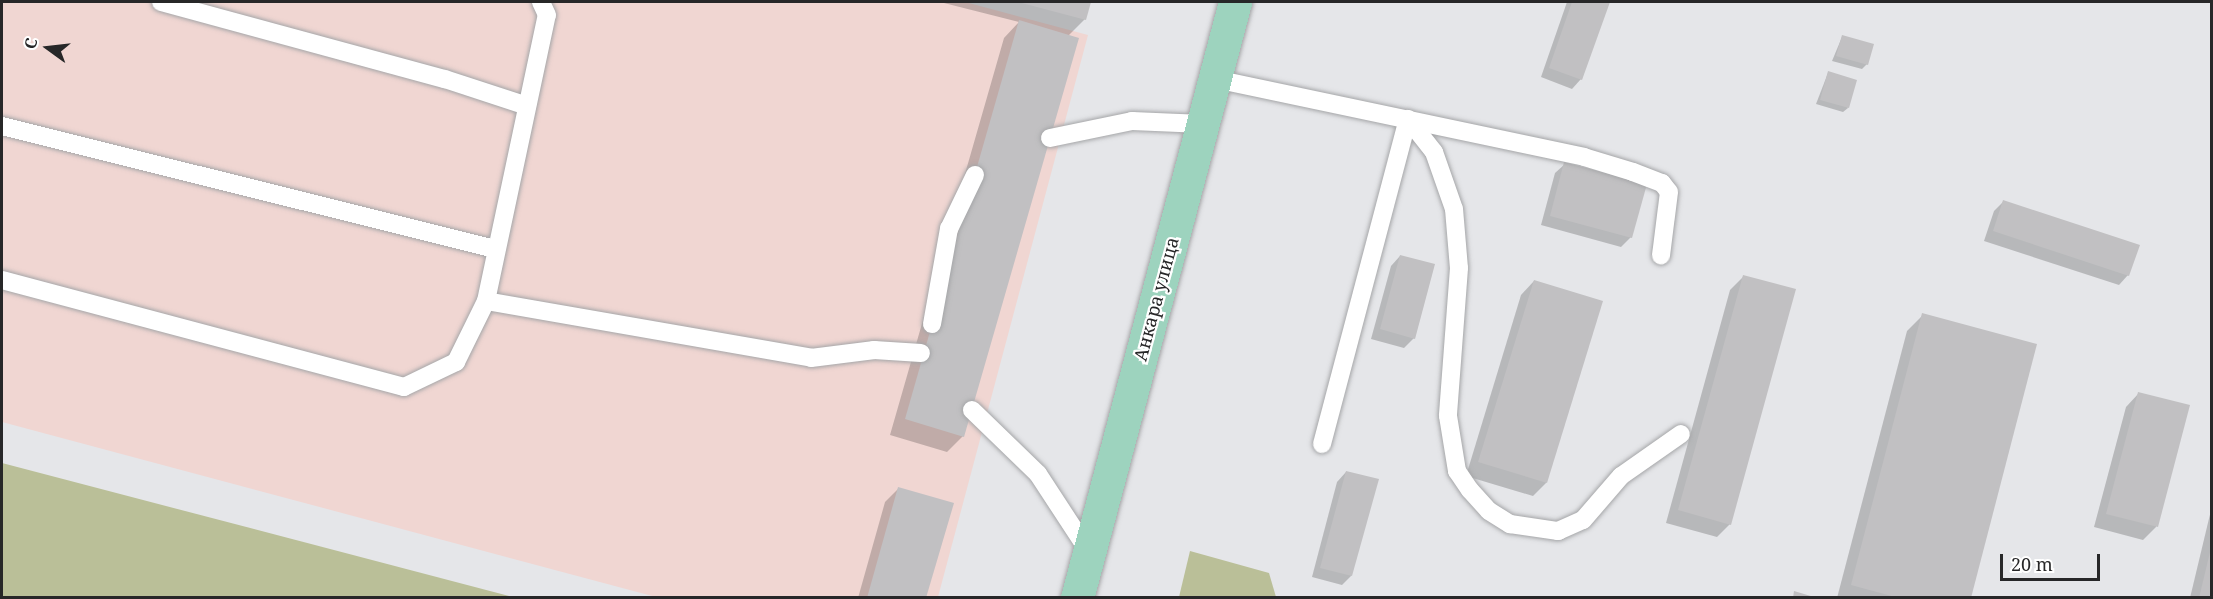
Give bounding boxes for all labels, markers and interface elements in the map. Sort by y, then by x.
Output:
north arrow [18,18,78,78]
text: С [19,35,43,51]
street label: Анкара улица [1129,235,1183,363]
scale bar [2003,542,2104,580]
text: 20 m [2011,552,2053,576]

